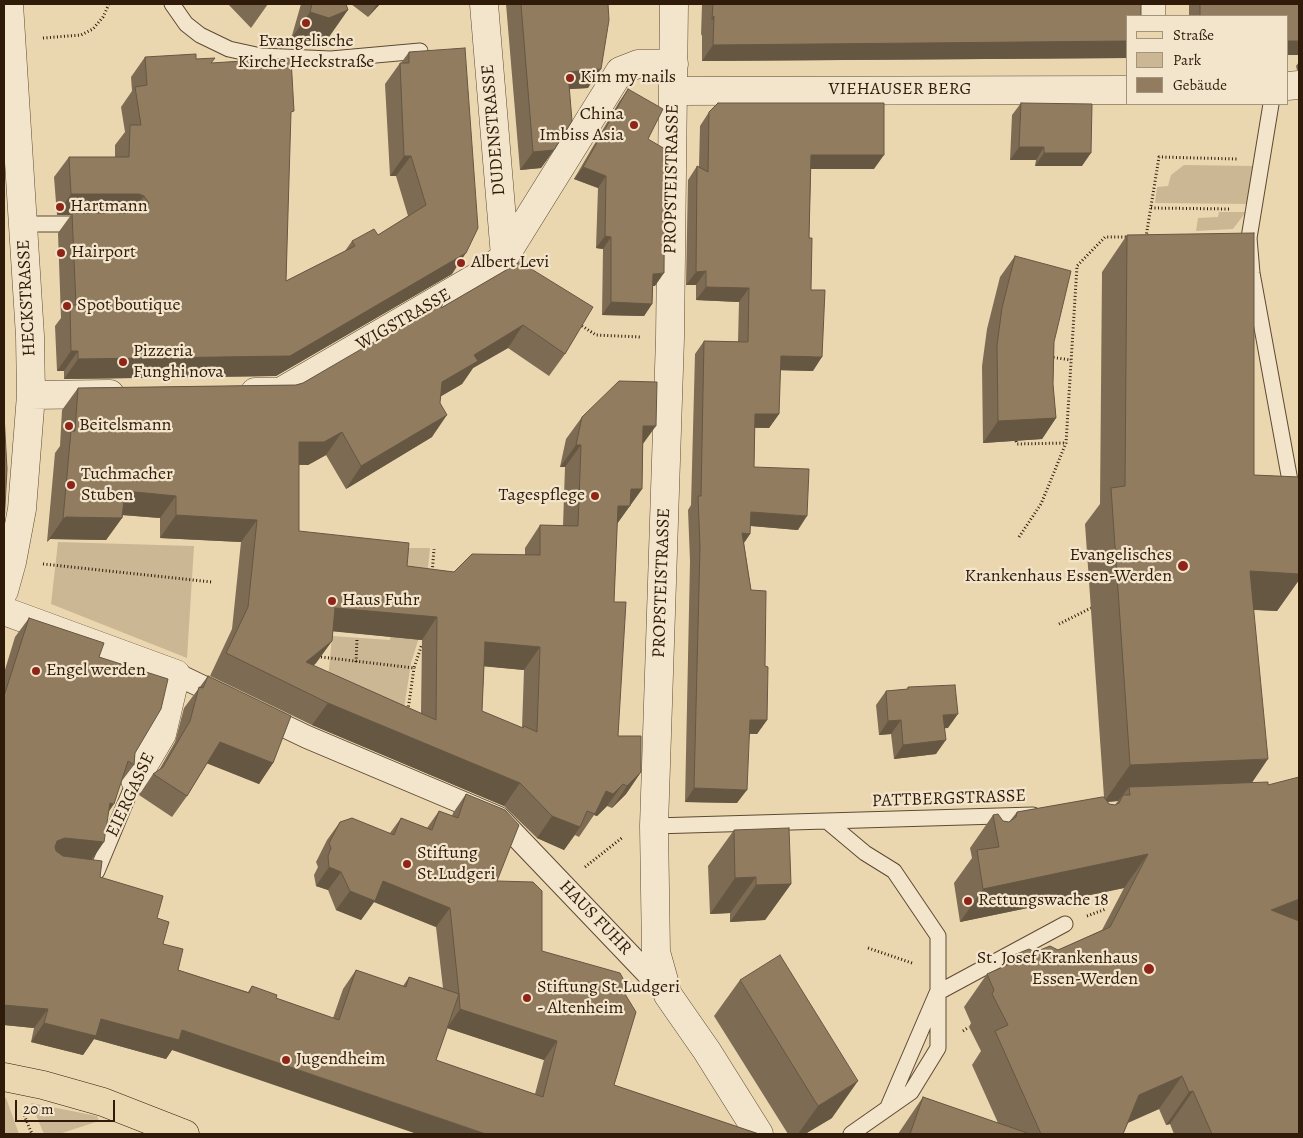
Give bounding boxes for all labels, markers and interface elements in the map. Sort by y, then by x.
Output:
legend [1126,15,1288,105]
marker: Evangelische Kirche Heckstraße [300,17,312,29]
text: Straße [1173,25,1214,45]
place label: Evangelische Kirche Heckstraße [238,31,374,74]
text: Park [1173,50,1201,70]
street label: DUDENSTRASSE [478,63,510,197]
place label: Kim my nails [580,67,676,89]
marker: Kim my nails [564,72,576,84]
text: Gebäude [1173,75,1227,95]
street label: VIEHAUSER BERG [828,79,972,101]
place label: China Imbiss Asia [539,104,624,146]
street label: PROPSTEISTRASSE [660,104,684,254]
marker: China Imbiss Asia [628,119,640,131]
place label: Hartmann [70,196,148,218]
marker: Hartmann [54,201,66,213]
street label: HECKSTRASSE [13,239,41,357]
place label: Hairport [71,242,136,264]
marker: Hairport [55,247,67,259]
place label: Albert Levi [471,252,549,274]
marker: Albert Levi [455,257,467,269]
street label: WIGSTRASSE [353,284,455,356]
place label: Spot boutique [77,295,180,317]
marker: Spot boutique [61,300,73,312]
place label: Pizzeria Funghi nova [133,341,224,384]
marker: Pizzeria Funghi nova [117,356,129,368]
place label: Beitelsmann [79,415,171,437]
marker: Beitelsmann [63,420,75,432]
place label: Tuchmacher Stuben [81,464,173,506]
marker: Tuchmacher Stuben [65,479,77,491]
place label: Tagespflege [499,485,585,507]
marker: Tagespflege [589,490,601,502]
street label: PROPSTEISTRASSE [649,508,675,658]
place label: Evangelisches Krankenhaus Essen-Werden [964,545,1172,588]
marker: Evangelisches Krankenhaus Essen-Werden [1176,559,1190,573]
place label: Haus Fuhr [342,590,420,612]
marker: Haus Fuhr [326,595,338,607]
place label: Engel werden [46,660,146,682]
marker: Engel werden [30,665,42,677]
street label: EIERGASSE [102,749,160,841]
street label: PATTBERGSTRASSE [872,786,1026,812]
place label: Stiftung St.Ludgeri [417,843,496,886]
marker: Stiftung St.Ludgeri [401,858,413,870]
street label: HAUS FUHR [554,876,636,960]
place label: Rettungswache 18 [978,890,1109,912]
marker: Rettungswache 18 [962,895,974,907]
place label: St. Josef Krankenhaus Essen-Werden [977,948,1138,991]
marker: St. Josef Krankenhaus Essen-Werden [1142,962,1156,976]
place label: Stiftung St.Ludgeri - Altenheim [537,977,680,1020]
marker: Stiftung St.Ludgeri - Altenheim [521,992,533,1004]
place label: Jugendheim [296,1049,385,1071]
marker: Jugendheim [280,1054,292,1066]
scale bar [18,1090,118,1122]
text: 20 m [23,1099,54,1119]

